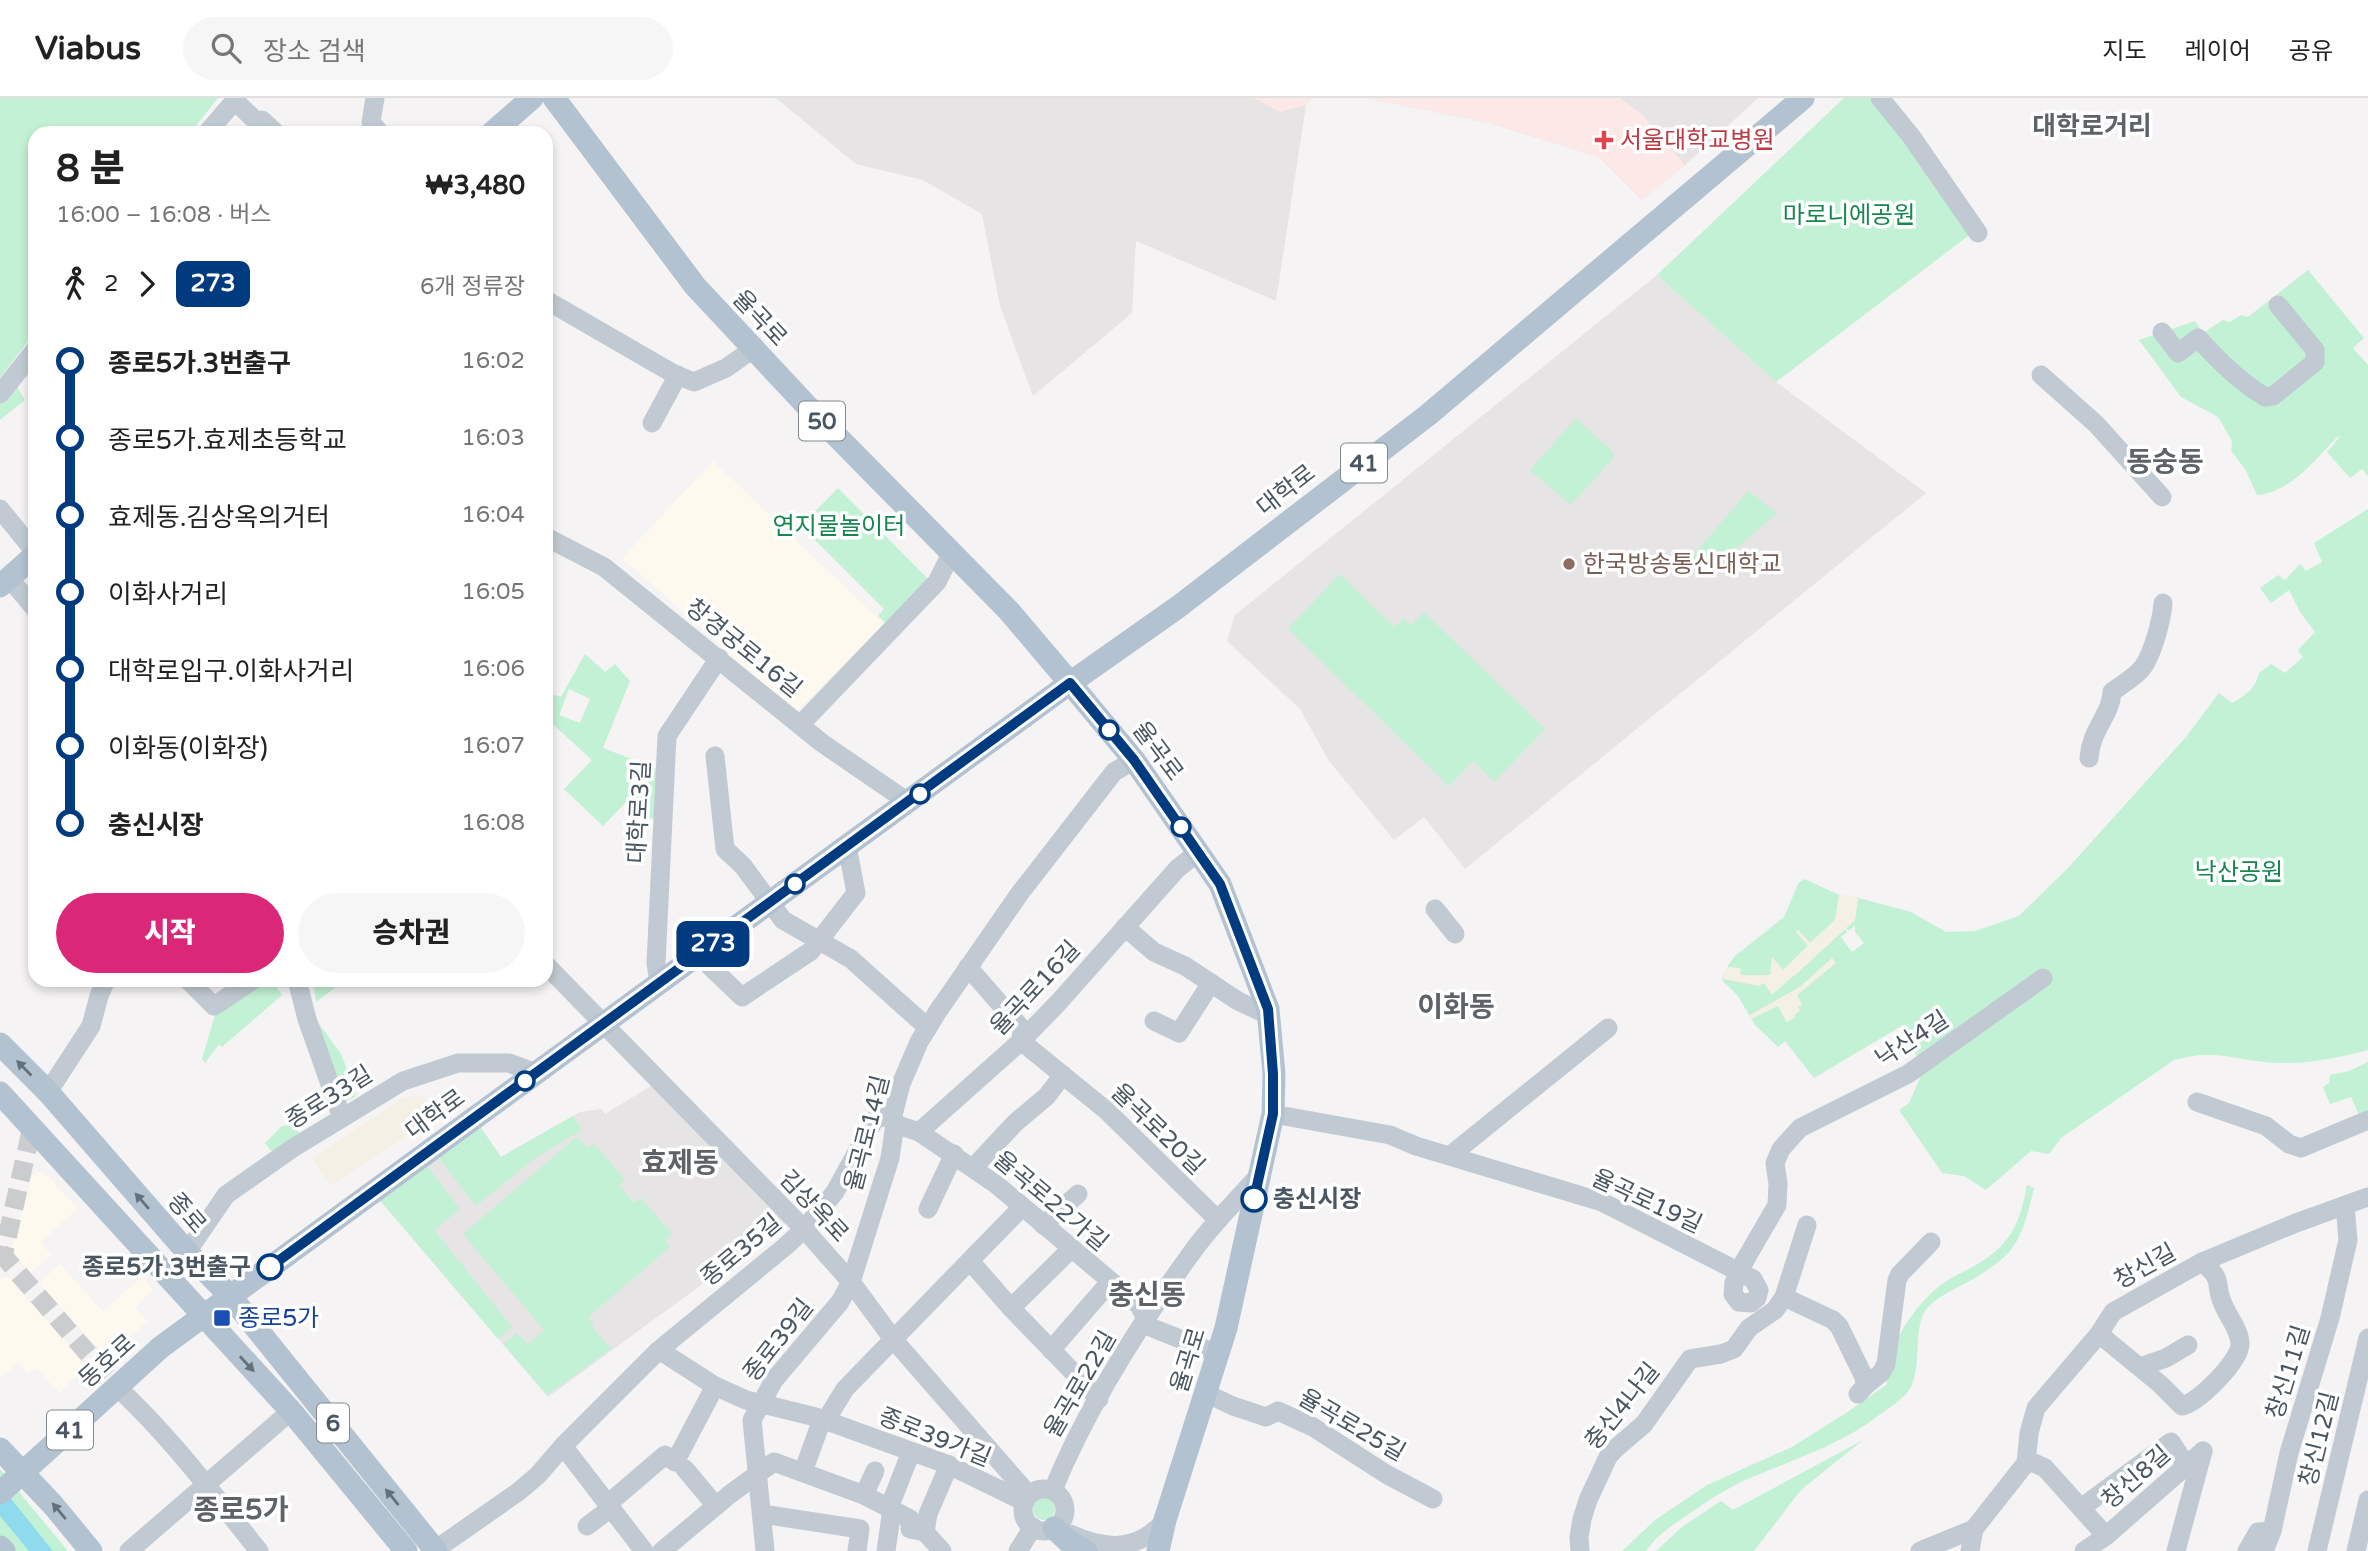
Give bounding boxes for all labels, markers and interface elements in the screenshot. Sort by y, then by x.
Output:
search box [183,17,673,80]
text: Viabus [35,29,141,68]
icon: search [207,29,245,67]
text: 장소 검색 [263,36,366,67]
text: 지도 [2102,37,2147,66]
text: 레이어 [2185,37,2251,66]
text: 공유 [2289,37,2333,66]
district label: 대학로거리 [2032,111,2152,142]
place label: 서울대학교병원 [1620,126,1775,155]
marker: 서울대학교병원 [1594,130,1614,150]
text: 8 분 [56,146,125,192]
text: ₩3,480 [425,170,525,201]
text: 16:00 – 16:08 · 버스 [56,201,271,229]
park label: 마로니에공원 [1783,201,1915,230]
icon: walk [56,265,94,303]
icon: forward [128,265,166,303]
text: 273 [190,269,236,298]
text: 2 [104,270,118,298]
text: 6개 정류장 [420,273,525,301]
street label: 율곡로 [726,284,793,352]
text: 16:02 [461,347,525,375]
text: 종로5가.3번출구 [108,348,291,379]
road number: 50 [799,402,845,440]
text: 16:03 [461,424,525,452]
text: 종로5가.효제초등학교 [108,425,346,456]
road number: 41 [1341,444,1387,482]
district label: 동숭동 [2126,445,2204,479]
street label: 대학로 [1251,459,1321,522]
text: 16:04 [461,501,525,529]
text: 효제동.김상옥의거터 [108,502,330,533]
park label: 연지물놀이터 [773,512,905,541]
place label: 한국방송통신대학교 [1583,550,1782,579]
marker: 한국방송통신대학교 [1561,556,1577,572]
text: 16:05 [461,578,525,606]
text: 이화사거리 [108,579,228,610]
street label: 창경궁로16길 [680,593,807,704]
text: 16:06 [461,655,525,683]
text: 대학로입구.이화사거리 [108,656,354,687]
street label: 율곡로 [1126,716,1189,786]
unlabelled marker [1099,720,1119,740]
text: 16:07 [461,732,525,760]
text: 이화동(이화장) [108,733,268,764]
street label: 대학로3길 [622,760,657,864]
unlabelled marker [910,784,930,804]
text: 16:08 [461,809,525,837]
text: 충신시장 [108,810,204,841]
unlabelled marker [1171,817,1191,837]
park label: 낙산공원 [2195,858,2283,887]
unlabelled marker [785,874,805,894]
button: 시작 [56,893,284,973]
button: 승차권 [298,893,525,973]
line badge: 273 [673,921,753,967]
text: 273 [690,929,736,958]
street label: 율곡로16길 [984,935,1086,1042]
district label: 이화동 [1417,990,1495,1024]
street label: 낙산4길 [1870,1005,1954,1074]
one-way arrow [16,1060,33,1076]
street label: 종로33길 [281,1060,378,1135]
unlabelled marker [515,1071,535,1091]
street label: 율곡로14길 [839,1072,896,1194]
street label: 율곡로20길 [1105,1078,1210,1181]
street label: 대학로 [400,1083,471,1146]
street label: 율곡로22가길 [988,1145,1114,1258]
district label: 효제동 [641,1146,719,1180]
street label: 율곡로19길 [1587,1163,1707,1240]
street label: 김상옥로 [773,1164,854,1249]
place label: 충신시장 [1273,1185,1361,1214]
marker: 충신시장 [1241,1186,1267,1212]
street label: 종로 [161,1187,212,1240]
one-way arrow [134,1192,150,1210]
street label: 종로35길 [695,1208,788,1292]
street label: 창신길 [2109,1238,2181,1295]
place label: 종로5가.3번출구 [82,1253,251,1282]
marker: 종로5가.3번출구 [257,1254,283,1280]
district label: 충신동 [1108,1278,1186,1312]
street label: 종로39길 [737,1293,819,1387]
place label: 종로5가 [238,1304,319,1333]
marker: 종로5가 [212,1308,232,1328]
street label: 창신11길 [2261,1322,2316,1422]
street label: 율곡로 [1165,1324,1212,1396]
street label: 율곡로22길 [1038,1326,1123,1443]
street label: 동호로 [73,1328,142,1394]
one-way arrow [238,1355,254,1372]
street label: 충신4나길 [1579,1357,1666,1456]
street label: 율곡로25길 [1293,1383,1410,1468]
street label: 창신12길 [2294,1389,2345,1489]
street label: 종로39가길 [874,1402,995,1473]
road number: 6 [317,1404,349,1442]
road number: 41 [47,1410,93,1450]
street label: 창신8길 [2096,1440,2177,1515]
one-way arrow [384,1488,399,1506]
district label: 종로5가 [194,1493,289,1527]
one-way arrow [51,1502,66,1520]

